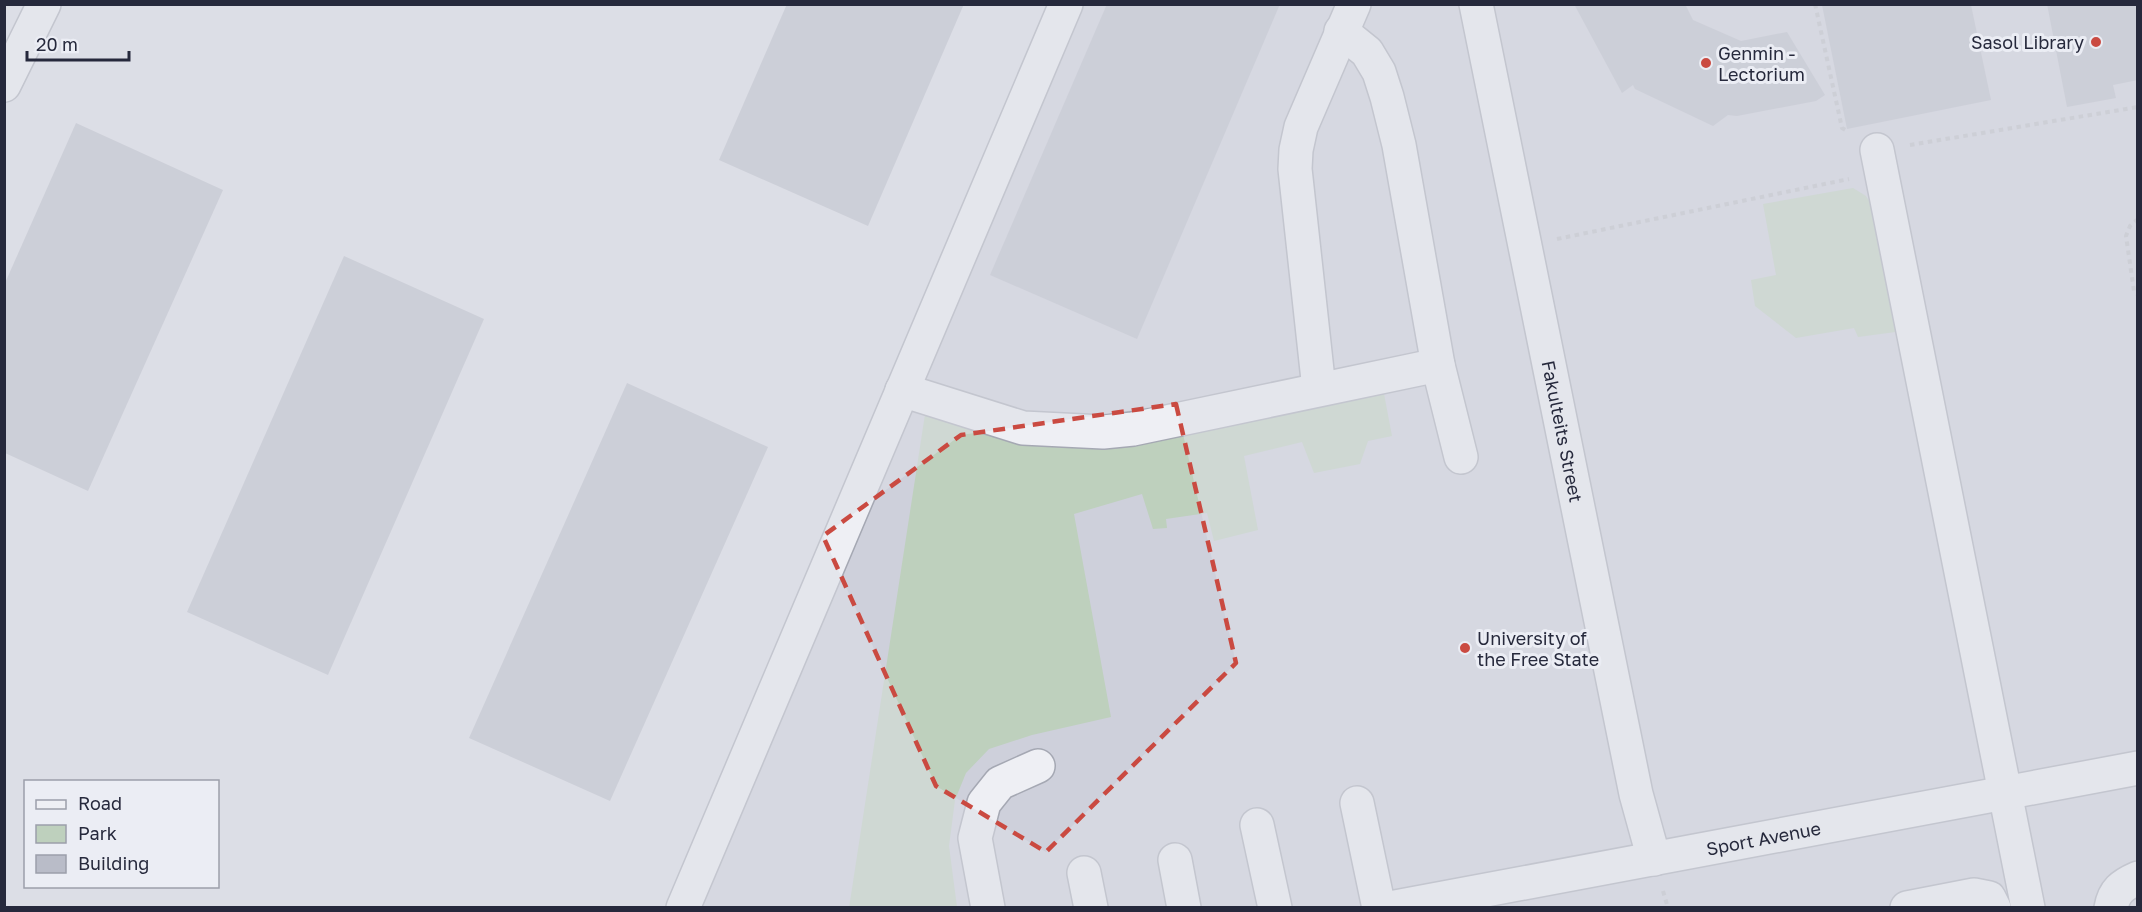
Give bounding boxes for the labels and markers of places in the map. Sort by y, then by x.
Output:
place label: Sasol Library [1971,31,2084,53]
marker: Sasol Library [2089,35,2103,49]
place label: Genmin - Lectorium [1718,42,1805,85]
marker: Genmin - Lectorium [1699,56,1713,70]
place label: University of the Free State [1477,627,1599,670]
marker: University of the Free State [1458,641,1472,655]

